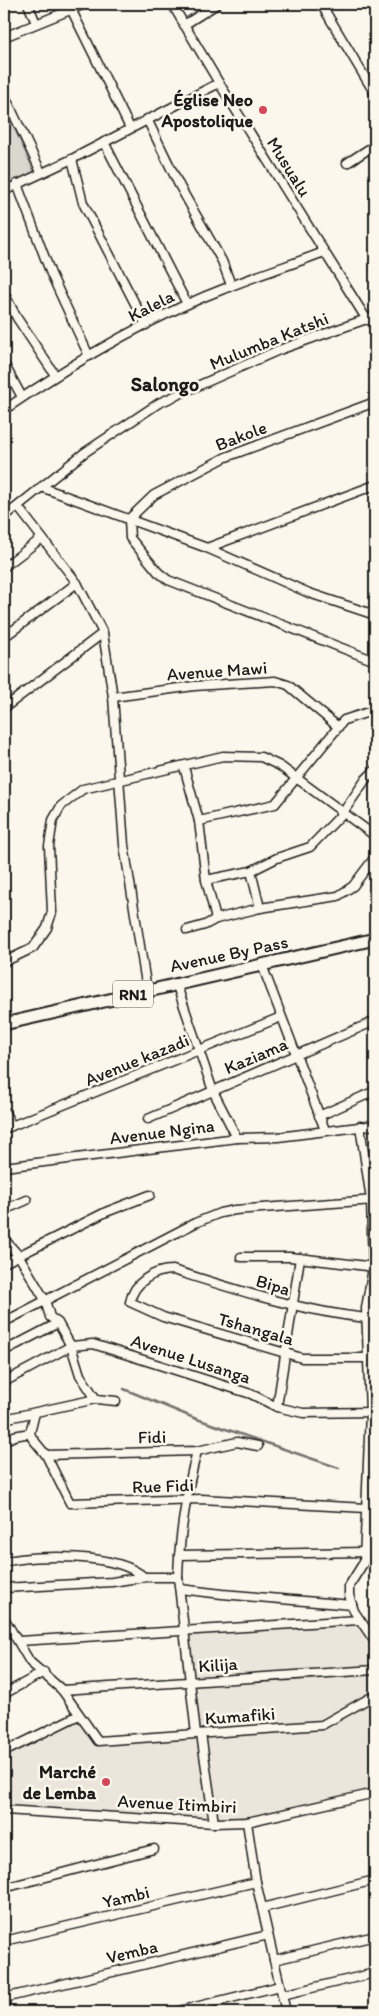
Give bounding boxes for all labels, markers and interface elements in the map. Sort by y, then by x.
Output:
place label: Église Neo Apostolique [160,89,253,132]
marker: Église Neo Apostolique [257,104,269,116]
street label: Musualu [262,133,316,201]
street label: Kalela [124,285,178,327]
street label: Mulumba Katshi [206,307,332,375]
district label: Salongo [131,372,199,397]
street label: Bakole [212,416,270,456]
street label: Avenue Mawi [166,657,268,685]
street label: Avenue By Pass [168,931,290,977]
road number: RN1 [113,981,153,1008]
street label: Avenue kazadi [82,1029,192,1091]
street label: Kaziama [221,1033,292,1079]
street label: Avenue Ngina [108,1115,216,1149]
street label: Bipa [253,1269,293,1301]
street label: Tshangala [216,1308,297,1350]
street label: Avenue Lusanga [128,1329,254,1389]
street label: Fidi [138,1426,166,1448]
street label: Rue Fidi [132,1474,194,1498]
street label: Kilija [197,1653,239,1677]
street label: Kumafiki [204,1703,276,1729]
place label: Marché de Lemba [23,1761,97,1804]
marker: Marché de Lemba [100,1776,112,1788]
street label: Avenue Itimbiri [117,1790,237,1818]
street label: Yambi [100,1881,152,1913]
street label: Vemba [104,1935,160,1969]

